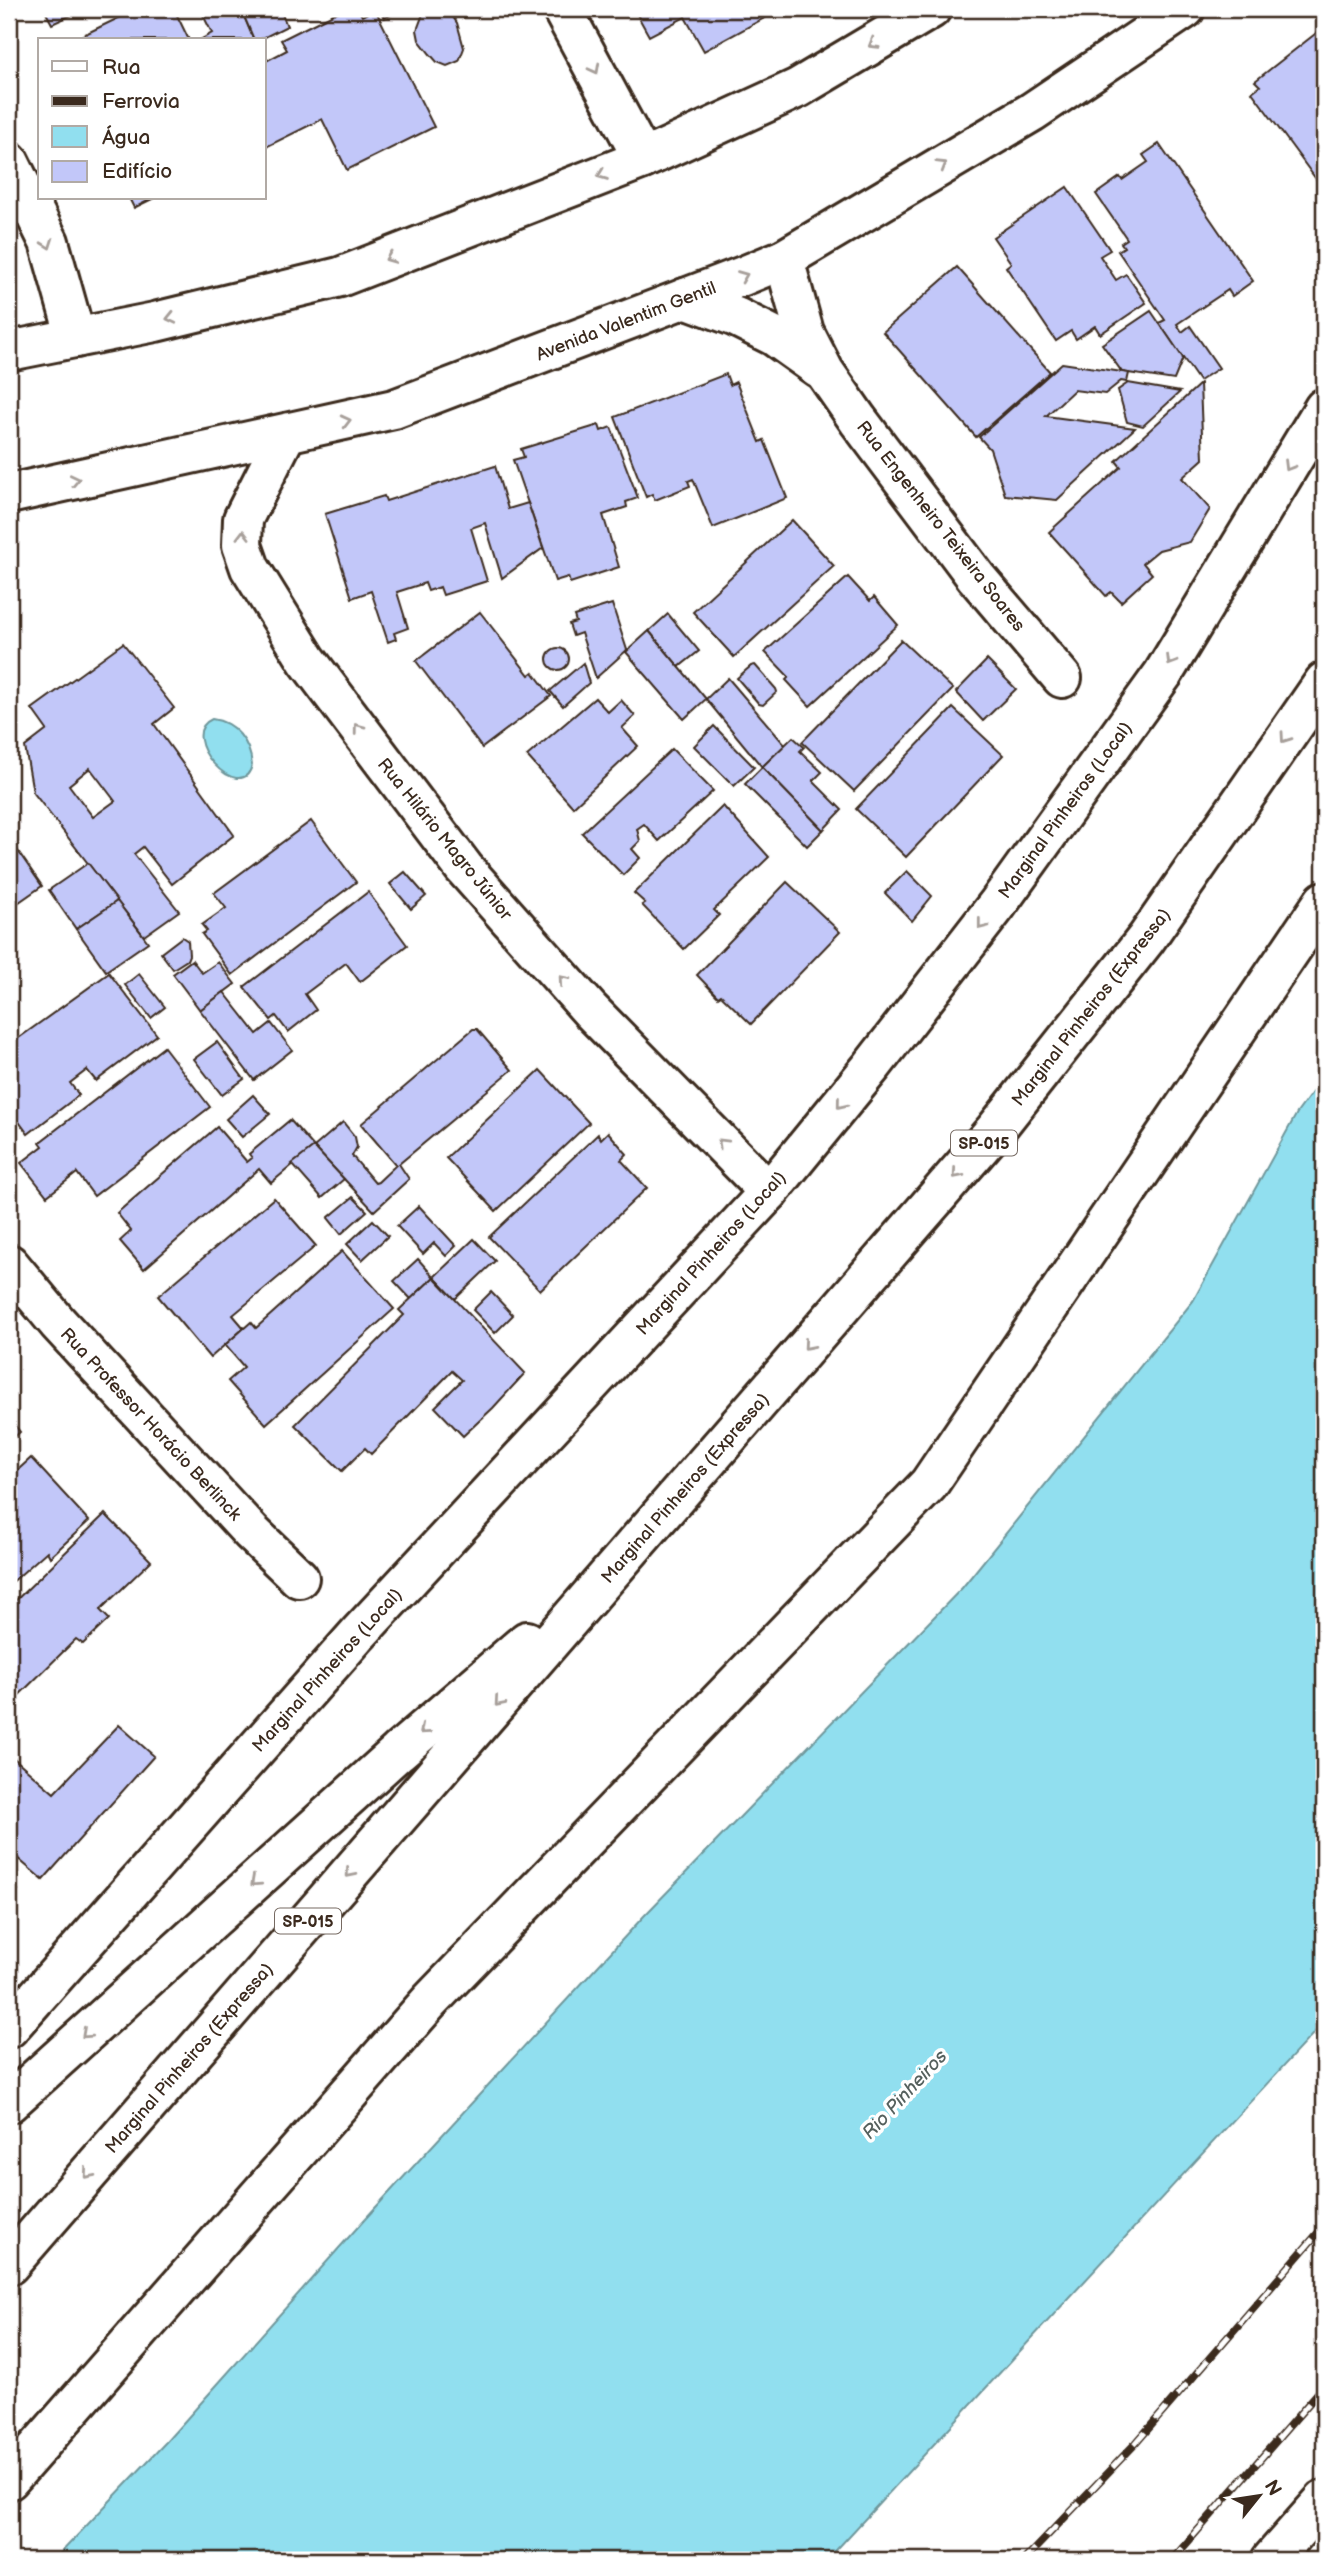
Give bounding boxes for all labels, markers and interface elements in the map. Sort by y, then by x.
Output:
one-way arrow [867,35,880,48]
legend [38,38,266,200]
text: Rua [102,55,141,80]
one-way arrow [586,62,600,74]
text: Ferrovia [102,89,180,114]
text: Água [102,125,150,150]
text: Edifício [102,159,172,184]
one-way arrow [934,161,947,174]
one-way arrow [597,166,609,180]
one-way arrow [40,238,54,250]
one-way arrow [385,249,397,263]
one-way arrow [736,270,748,284]
street label: Avenida Valentim Gentil [533,277,719,365]
one-way arrow [165,310,177,324]
one-way arrow [339,415,351,429]
street label: Rua Engenheiro Teixeira Soares [852,417,1029,636]
one-way arrow [1284,459,1297,472]
one-way arrow [69,474,81,488]
one-way arrow [235,529,251,539]
one-way arrow [1167,653,1180,666]
street label: Marginal Pinheiros (Local) [994,718,1137,903]
one-way arrow [353,723,366,735]
one-way arrow [1281,730,1293,743]
street label: Rua Hilário Magro Júnior [373,754,517,925]
street label: Marginal Pinheiros (Expressa) [1008,904,1175,1110]
one-way arrow [977,918,990,930]
one-way arrow [559,975,571,988]
one-way arrow [837,1096,849,1109]
road number: SP-015 [951,1130,1017,1156]
one-way arrow [717,1138,730,1151]
one-way arrow [953,1165,965,1178]
street label: Marginal Pinheiros (Local) [632,1167,791,1340]
street label: Rua Professor Horácio Berlinck [56,1324,245,1525]
one-way arrow [804,1337,816,1350]
street label: Marginal Pinheiros (Expressa) [597,1389,774,1588]
street label: Marginal Pinheiros (Local) [248,1584,407,1757]
one-way arrow [495,1694,507,1707]
one-way arrow [419,1722,432,1734]
one-way arrow [346,1865,358,1878]
one-way arrow [250,1873,263,1886]
road number: SP-015 [275,1909,341,1934]
street label: Marginal Pinheiros (Expressa) [101,1959,278,2158]
one-way arrow [81,2026,94,2038]
water label: Rio Pinheiros [858,2045,953,2144]
one-way arrow [84,2166,96,2179]
north arrow [1224,2460,1294,2530]
text: N [1259,2476,1286,2500]

